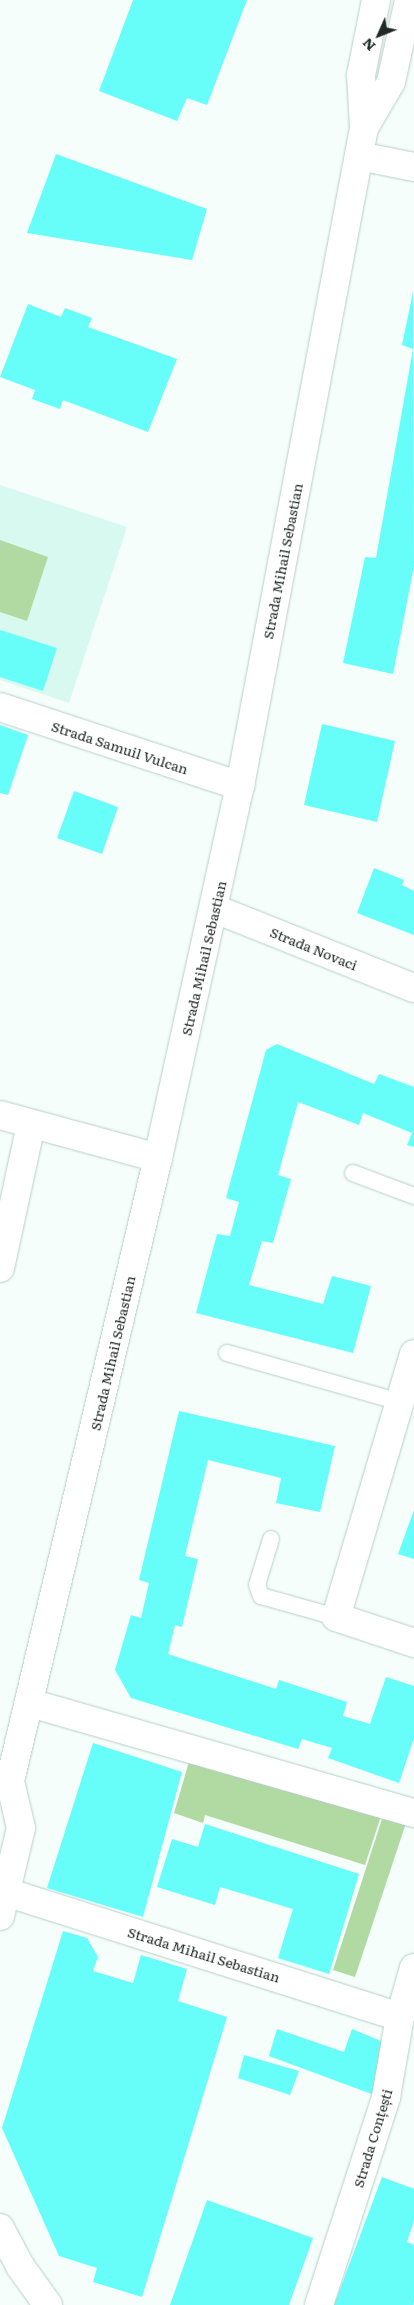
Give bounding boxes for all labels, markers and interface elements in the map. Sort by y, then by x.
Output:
north arrow [354,10,404,60]
text: N [357,34,379,57]
street label: Strada Mihail Sebastian [259,482,305,640]
street label: Strada Samuil Vulcan [49,717,191,777]
street label: Strada Mihail Sebastian [177,879,229,1037]
street label: Strada Novaci [268,923,360,973]
street label: Strada Mihail Sebastian [86,1274,138,1432]
street label: Strada Mihail Sebastian [126,1923,282,1985]
street label: Strada Conțești [349,2087,395,2189]

